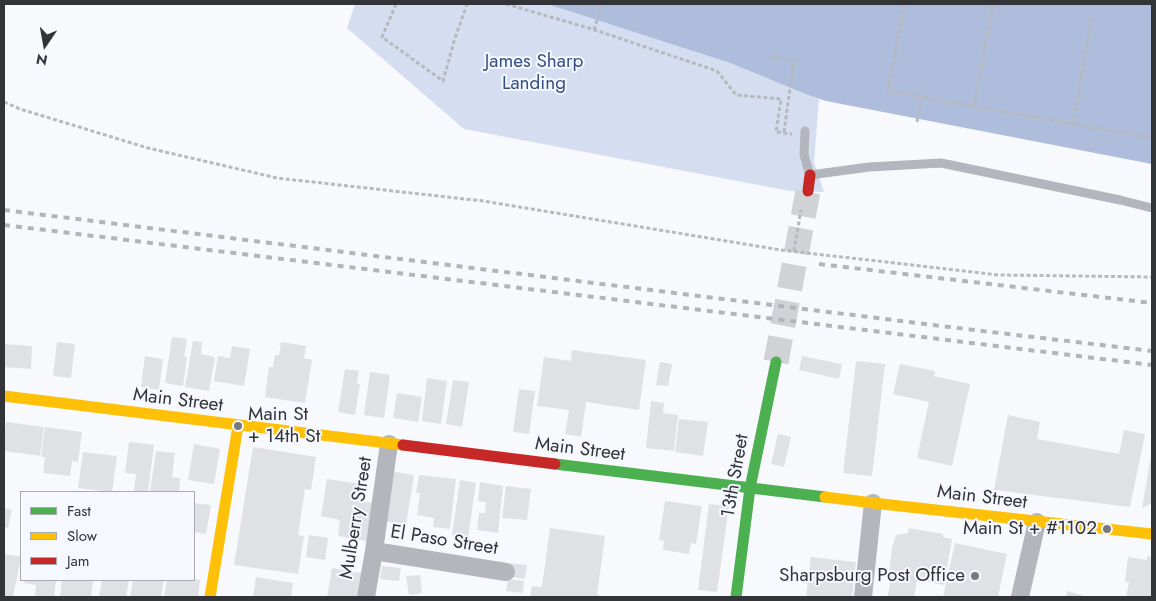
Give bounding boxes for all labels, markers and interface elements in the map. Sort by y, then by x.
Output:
north arrow [20,20,70,70]
text: N [34,49,49,71]
park label: James Sharp Landing [485,51,583,95]
street label: Main Street [132,384,224,418]
place label: Main St + 14th St [248,404,320,448]
marker: Main St + 14th St [232,420,244,432]
street label: 13th Street [717,432,755,520]
street label: Main Street [534,433,626,467]
street label: Mulberry Street [336,455,378,581]
street label: Main Street [936,481,1028,515]
legend [20,491,195,581]
text: Fast [67,500,91,522]
place label: Main St + #1102 [963,518,1097,540]
street label: El Paso Street [389,521,499,561]
marker: Main St + #1102 [1101,523,1113,535]
text: Slow [67,525,97,547]
text: Jam [67,550,90,572]
place label: Sharpsburg Post Office [779,565,965,587]
marker: Sharpsburg Post Office [969,570,981,582]

